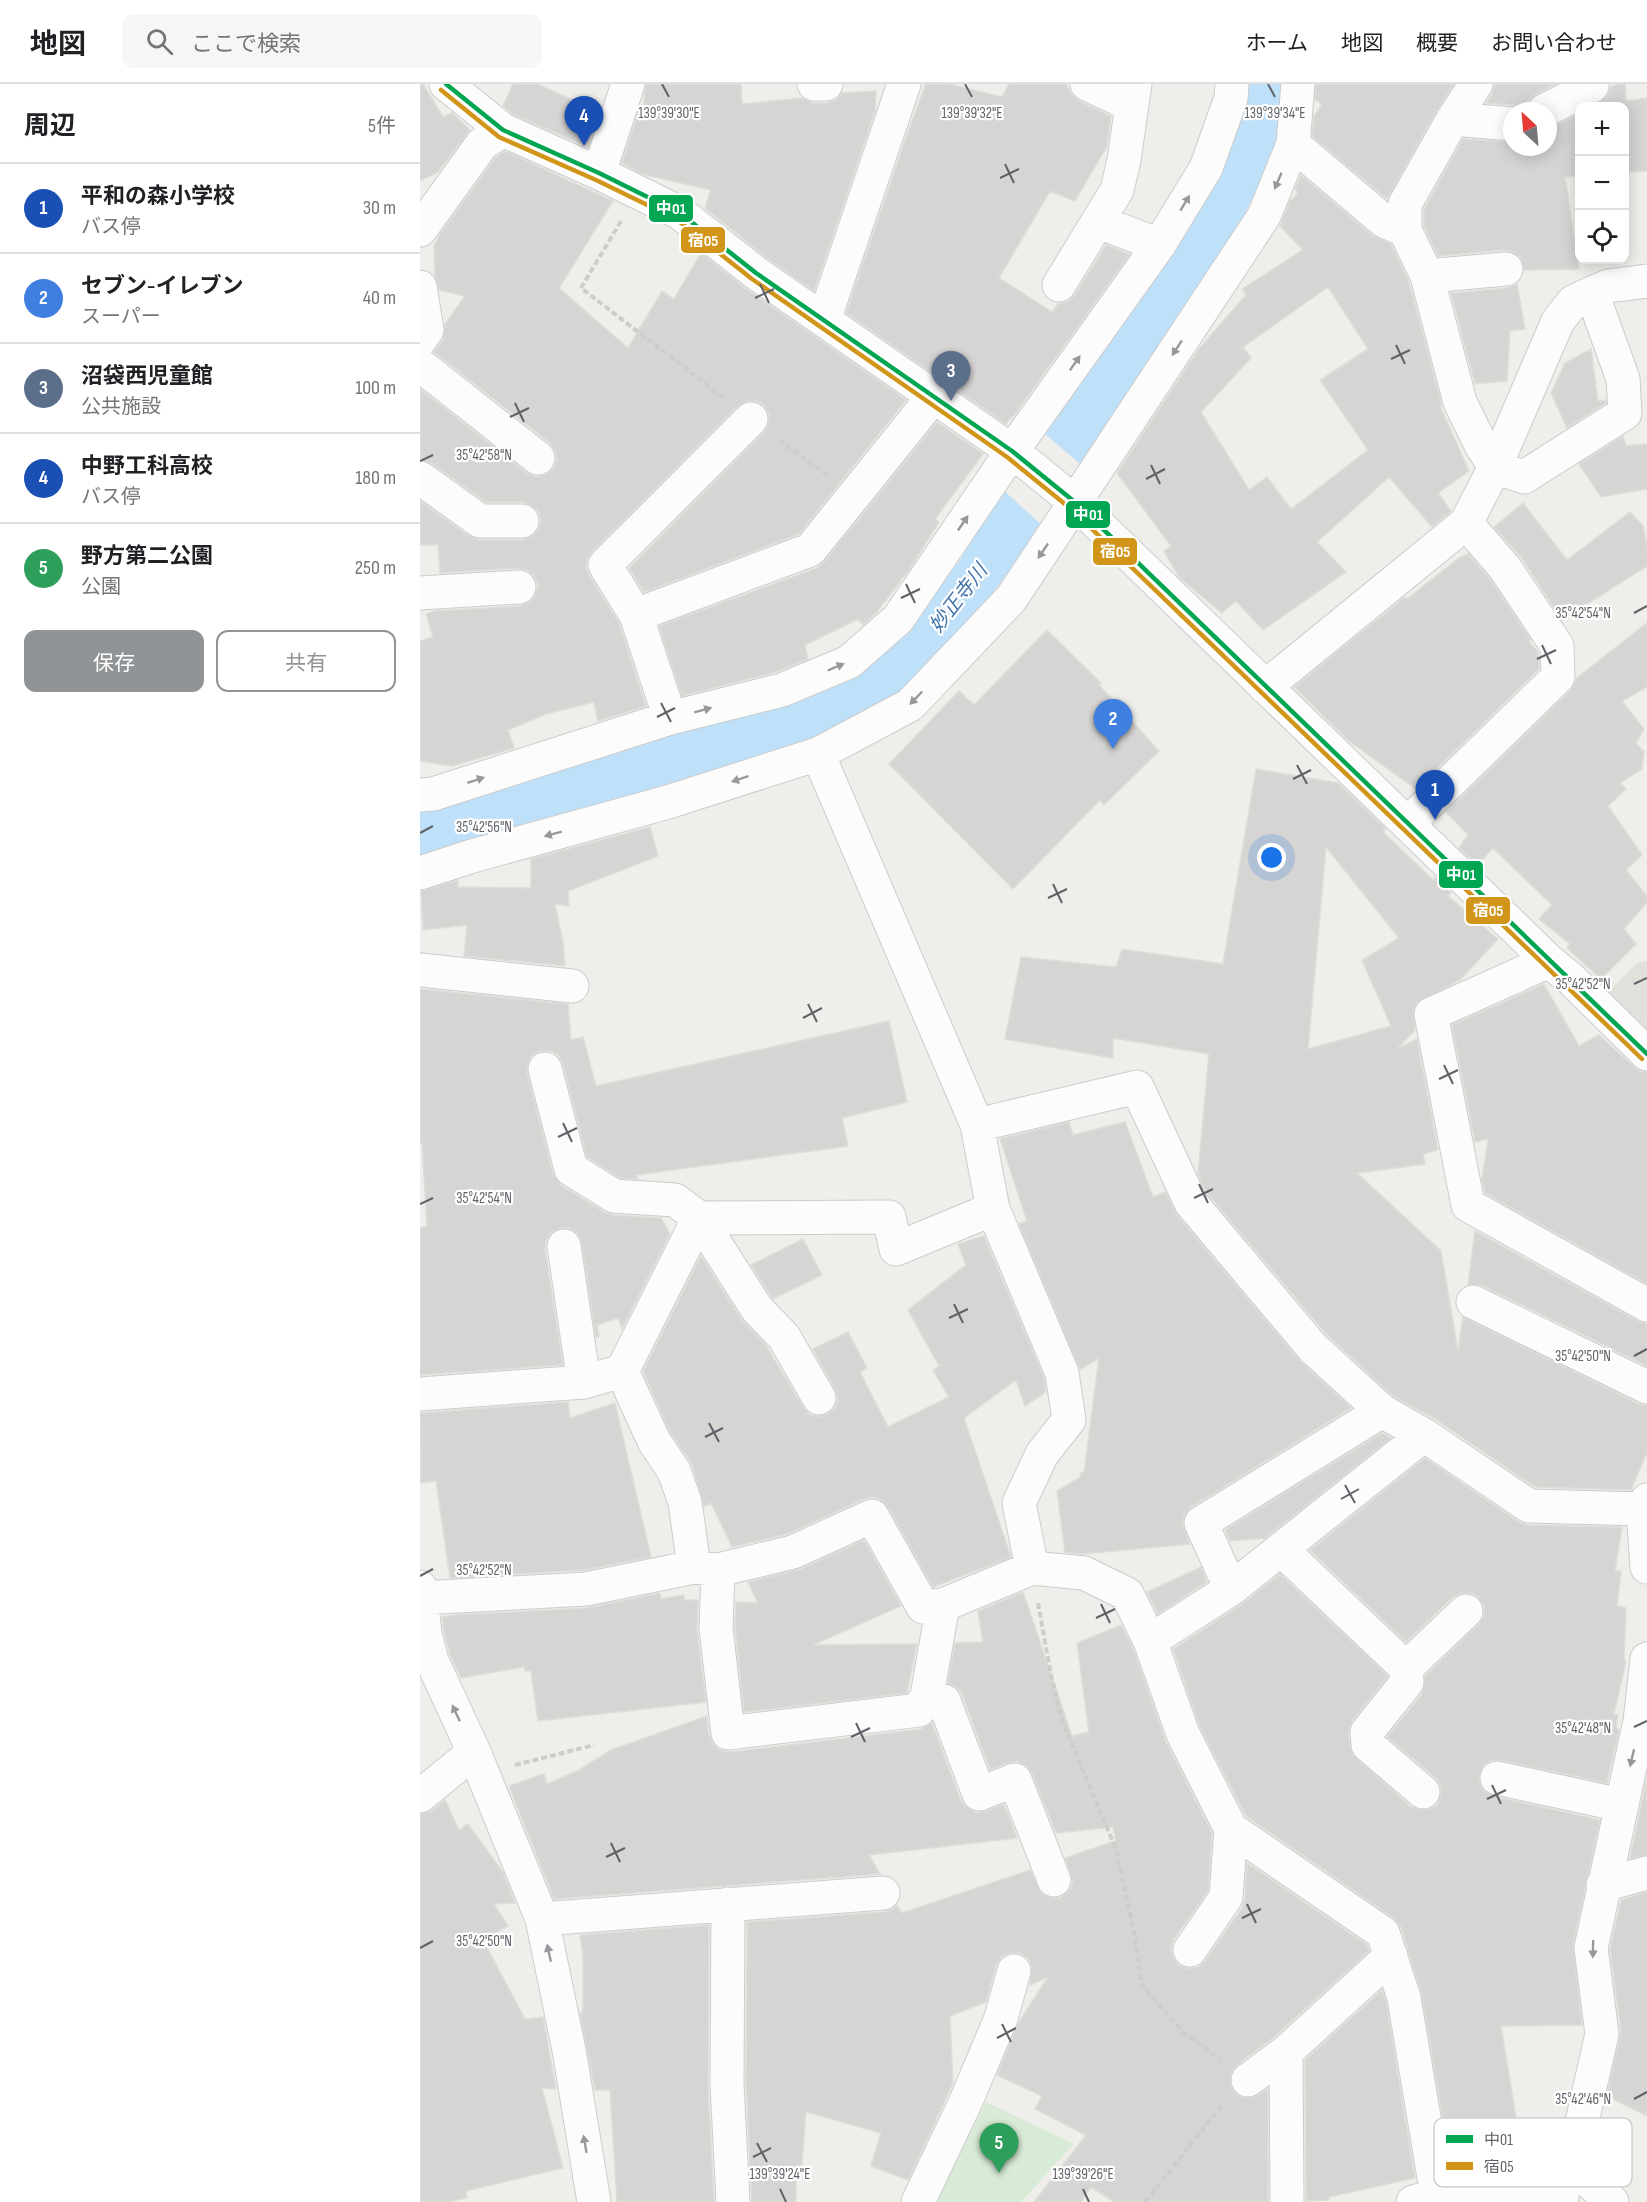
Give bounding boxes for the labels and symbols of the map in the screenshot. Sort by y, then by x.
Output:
pin: 4 [564,97,604,146]
north arrow [1503,102,1557,156]
text: 139°39'30"E [638,104,700,123]
text: 139°39'32"E [942,104,1002,123]
text: 139°39'34"E [1244,104,1306,123]
one-way arrow [1273,173,1283,191]
line badge: 中01 [648,194,694,223]
one-way arrow [1179,194,1190,211]
text: 中01 [656,200,687,219]
line badge: 宿05 [680,226,726,254]
text: 宿05 [688,232,718,251]
one-way arrow [1172,340,1183,356]
pin: 3 [932,352,970,401]
one-way arrow [1069,356,1081,372]
text: 35°42'58"N [456,446,512,465]
line badge: 中01 [1065,500,1111,529]
text: 中01 [1073,506,1104,525]
one-way arrow [957,516,969,532]
line badge: 宿05 [1092,537,1138,566]
one-way arrow [1038,543,1049,559]
text: 宿05 [1100,543,1130,562]
water label: 妙正寺川 [925,558,994,638]
text: 35°42'54"N [1555,604,1611,623]
one-way arrow [827,662,845,672]
one-way arrow [909,691,923,706]
pin: 2 [1094,700,1132,749]
one-way arrow [694,705,712,714]
pin: 1 [1416,770,1454,820]
one-way arrow [467,775,485,785]
one-way arrow [731,775,749,784]
text: 35°42'56"N [456,818,512,837]
one-way arrow [544,829,562,839]
your location [1257,843,1286,872]
line badge: 中01 [1438,860,1484,889]
text: 中01 [1446,866,1477,885]
line badge: 宿05 [1465,896,1511,925]
text: 宿05 [1473,902,1503,921]
text: 35°42'52"N [1555,975,1611,994]
text: 35°42'54"N [456,1189,512,1208]
text: 35°42'50"N [1555,1347,1611,1366]
text: 35°42'52"N [456,1561,512,1580]
one-way arrow [451,1704,460,1721]
text: 35°42'48"N [1555,1719,1611,1738]
one-way arrow [1626,1749,1636,1767]
text: 35°42'50"N [456,1932,512,1951]
one-way arrow [1588,1939,1597,1958]
one-way arrow [544,1943,553,1962]
text: 35°42'46"N [1555,2090,1611,2109]
legend [1434,2118,1632,2187]
pin: 5 [980,2124,1018,2173]
text: 中01 [1484,2131,1513,2150]
one-way arrow [580,2135,589,2154]
text: 宿05 [1484,2158,1514,2177]
text: 139°39'24"E [750,2165,810,2184]
text: 139°39'26"E [1052,2165,1114,2184]

